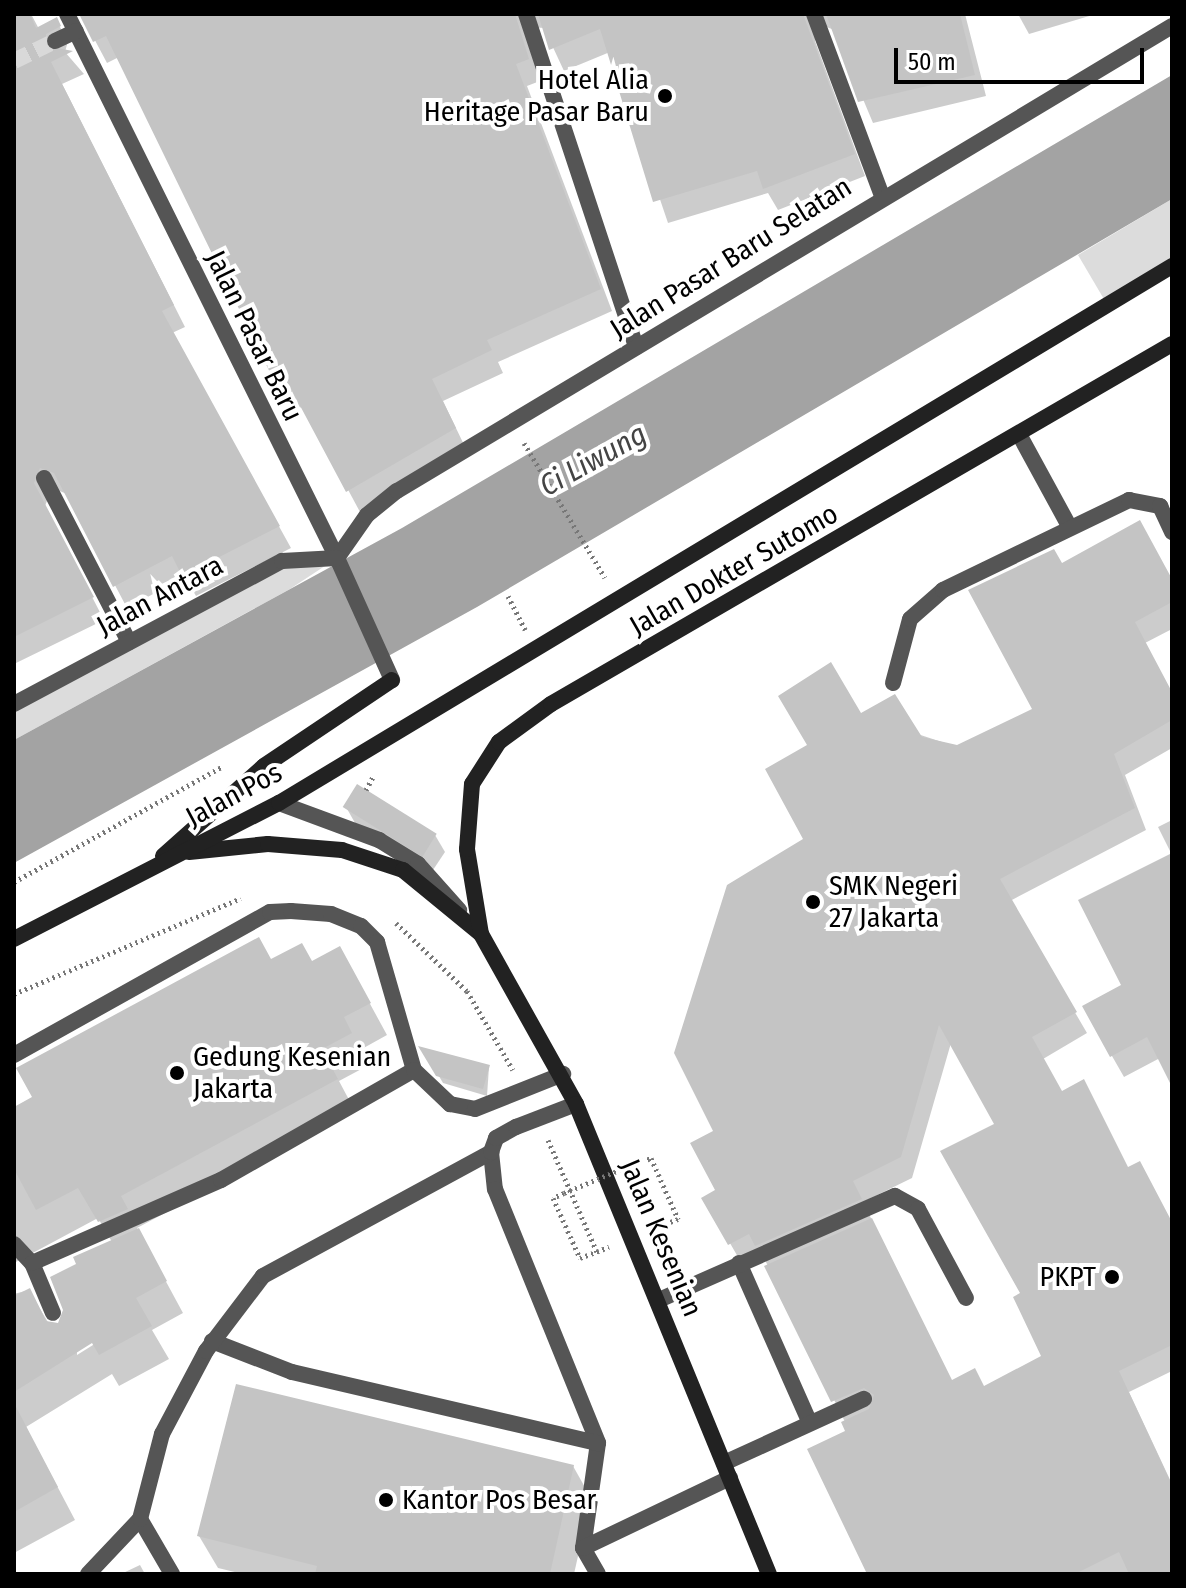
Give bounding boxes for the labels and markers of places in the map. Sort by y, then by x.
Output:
place label: Hotel Alia Heritage Pasar Baru [424,63,649,129]
marker: Hotel Alia Heritage Pasar Baru [656,87,674,105]
place label: SMK Negeri 27 Jakarta [829,869,958,935]
marker: SMK Negeri 27 Jakarta [804,893,822,911]
place label: Gedung Kesenian Jakarta [193,1040,391,1106]
marker: Gedung Kesenian Jakarta [168,1064,186,1082]
place label: PKPT [1040,1260,1096,1294]
marker: PKPT [1103,1268,1121,1286]
place label: Kantor Pos Besar [402,1483,596,1517]
marker: Kantor Pos Besar [377,1491,395,1509]

